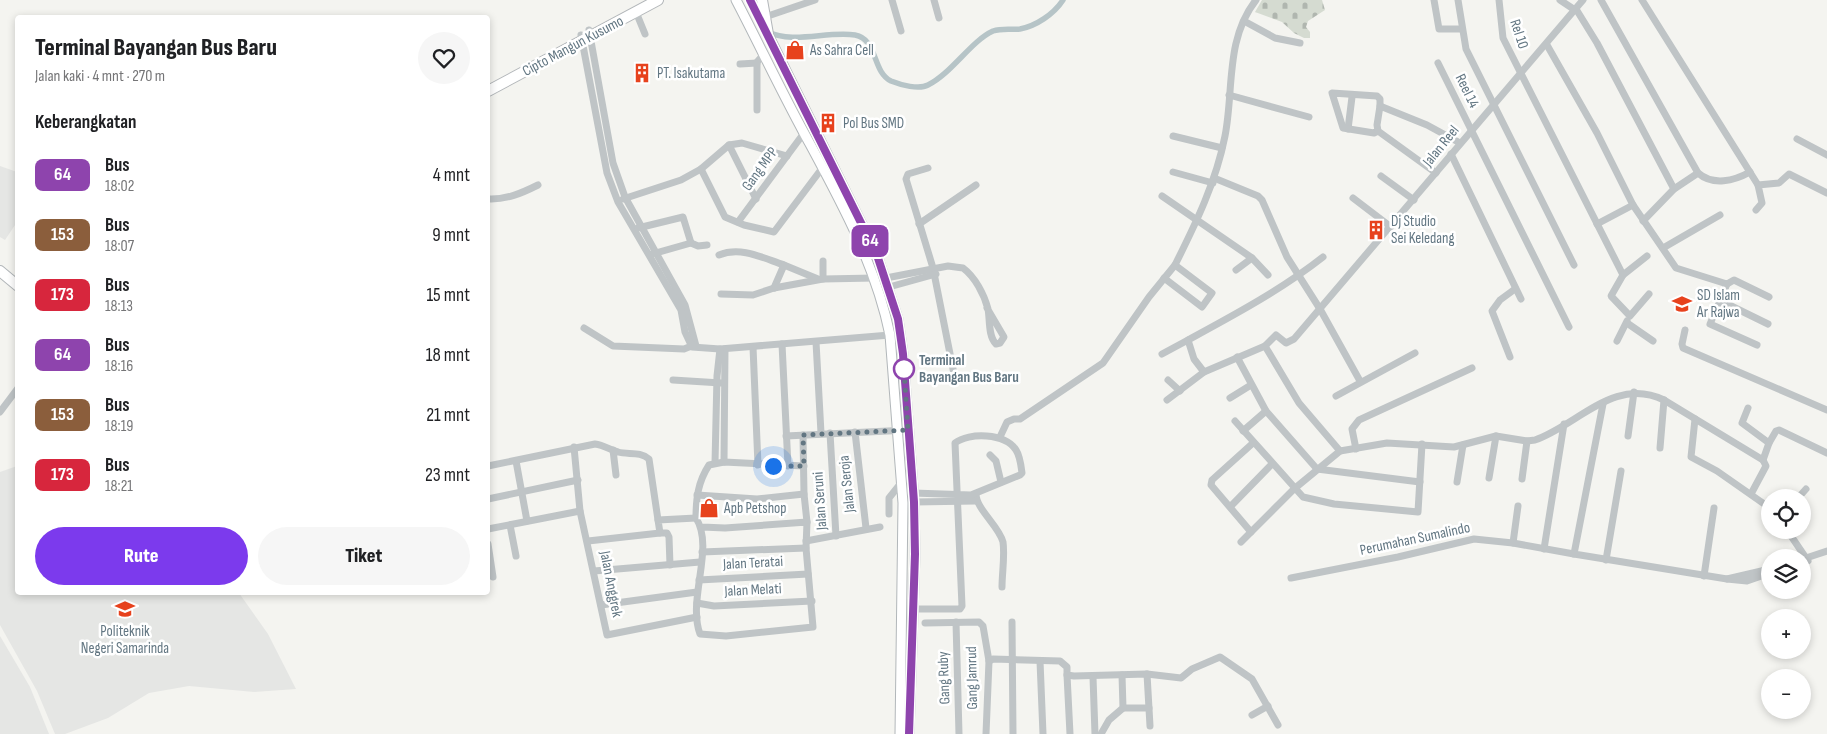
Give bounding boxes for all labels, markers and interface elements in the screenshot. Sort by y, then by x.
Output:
street label: Cipto Mangun Kusumo [519,11,627,81]
street label: Rel 10 [1505,17,1533,51]
button: heart [418,32,470,84]
text: Terminal Bayangan Bus Baru [35,33,277,62]
shop icon: As Sahra Cell [784,39,806,61]
place label: As Sahra Cell [809,41,874,60]
building icon: PT. Isakutama [631,62,653,84]
place label: PT. Isakutama [657,64,725,83]
text: Jalan kaki · 4 mnt · 270 m [35,67,165,86]
street label: Reel 14 [1451,71,1483,111]
text: Keberangkatan [35,111,137,134]
building icon: Pol Bus SMD [817,112,839,134]
place label: Pol Bus SMD [843,114,904,133]
street label: Jalan Reel [1418,121,1463,171]
street label: Gang MPP [738,143,782,195]
text: Bus [105,154,130,177]
text: 64 [54,164,71,185]
text: 4 mnt [433,164,470,187]
text: 18:02 [105,177,134,196]
place label: Dj Studio Sei Keledang [1391,212,1454,248]
text: Bus [105,214,130,237]
building icon: Dj Studio Sei Keledang [1365,219,1387,241]
text: 153 [51,224,74,245]
text: 9 mnt [432,224,470,247]
line badge: 64 [848,225,892,257]
text: 64 [861,230,879,251]
text: 18:07 [105,237,134,256]
text: Bus [105,274,130,297]
text: 173 [51,284,74,305]
text: 15 mnt [426,284,470,307]
place label: SD Islam Ar Rajwa [1696,286,1740,322]
school or university icon: SD Islam Ar Rajwa [1671,293,1693,315]
text: 18:13 [105,297,133,316]
text: Bus [105,334,130,357]
text: 64 [54,344,71,365]
text: 18 mnt [426,344,470,367]
place label: Terminal Bayangan Bus Baru [919,351,1019,387]
text: 18:16 [105,357,133,376]
marker: Terminal Bayangan Bus Baru [893,358,915,380]
text: Bus [105,394,130,417]
text: 153 [51,404,74,425]
text: 21 mnt [426,404,470,427]
text: 18:19 [105,417,133,436]
text: Bus [105,454,130,477]
your location [761,454,786,479]
street label: Jalan Seroja [835,454,860,515]
text: 173 [51,464,74,485]
text: 23 mnt [425,464,470,487]
street label: Jalan Seruni [808,471,832,532]
text: 18:21 [105,477,133,496]
map controls [1761,489,1811,719]
button: locate [1761,489,1811,539]
shop icon: Apb Petshop [698,497,720,519]
place label: Apb Petshop [723,499,787,518]
street label: Perumahan Sumalindo [1358,518,1472,560]
button: Rute [35,527,248,585]
button: Tiket [258,527,470,585]
street label: Jalan Anggrek [595,548,627,619]
button: layers [1761,549,1811,599]
street label: Jalan Teratai [721,552,784,574]
street label: Jalan Melati [723,579,782,601]
school or university icon: Politeknik Negeri Samarinda [114,598,136,620]
button: + [1761,609,1811,659]
place label: Politeknik Negeri Samarinda [81,622,169,658]
street label: Gang Jamrud [962,646,982,710]
street label: Gang Ruby [934,651,954,705]
button: − [1761,669,1811,719]

